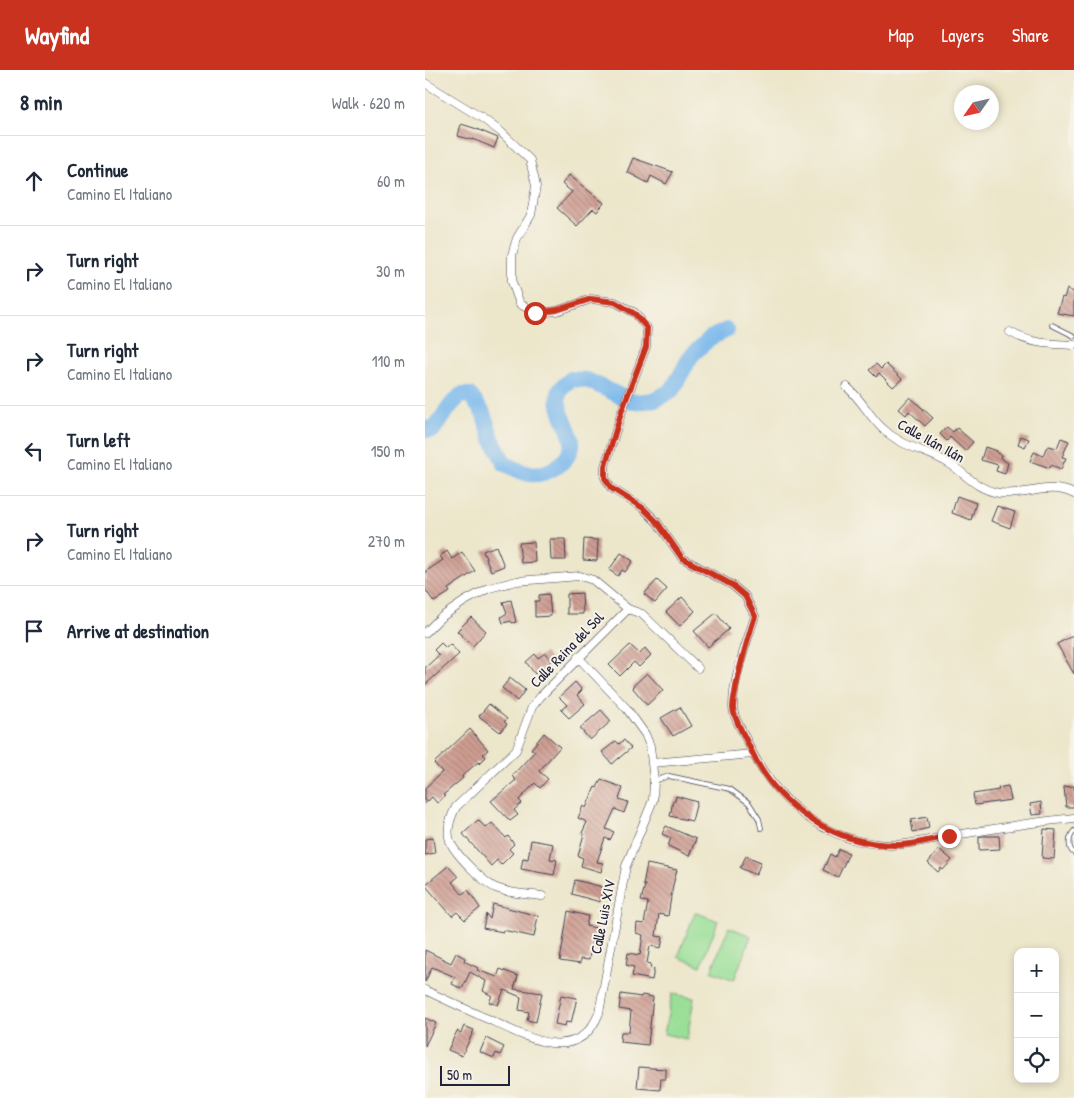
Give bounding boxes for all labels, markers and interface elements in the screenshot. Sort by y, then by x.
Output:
text: Wayfind [25,19,89,51]
text: Map [888,23,914,48]
text: Layers [942,23,984,48]
text: Share [1012,23,1049,48]
north arrow [954,85,999,130]
text: 8 min [20,88,62,117]
text: Walk · 620 m [332,92,405,114]
text: Continue [67,157,128,183]
icon: ahead [20,167,48,195]
text: 60 m [377,170,405,192]
text: Camino El Italiano [67,183,172,205]
text: Turn right [67,247,138,273]
icon: right [20,257,48,285]
text: 30 m [376,260,405,282]
text: Camino El Italiano [67,273,172,295]
route start [524,302,547,325]
text: Turn right [67,337,138,363]
icon: right [20,347,48,375]
text: 110 m [372,350,405,372]
text: Camino El Italiano [67,363,172,385]
street label: Calle Ilán Ilán [894,413,969,468]
text: Turn left [67,427,130,453]
icon: left [20,437,48,465]
text: 150 m [371,440,405,462]
text: Camino El Italiano [67,453,172,475]
text: Turn right [67,517,138,543]
icon: right [20,527,48,555]
text: 270 m [368,530,405,552]
text: Camino El Italiano [67,543,172,565]
street label: Calle Reina del Sol [525,607,608,692]
icon: arrive [20,617,48,645]
text: Arrive at destination [67,618,209,644]
route end [938,825,961,848]
street label: Calle Luis XIV [585,877,620,956]
map controls [1014,948,1059,1083]
button: + [1014,948,1059,993]
button: − [1014,993,1059,1038]
button: locate [1014,1038,1059,1083]
scale bar [440,1063,510,1086]
text: 50 m [447,1065,472,1084]

